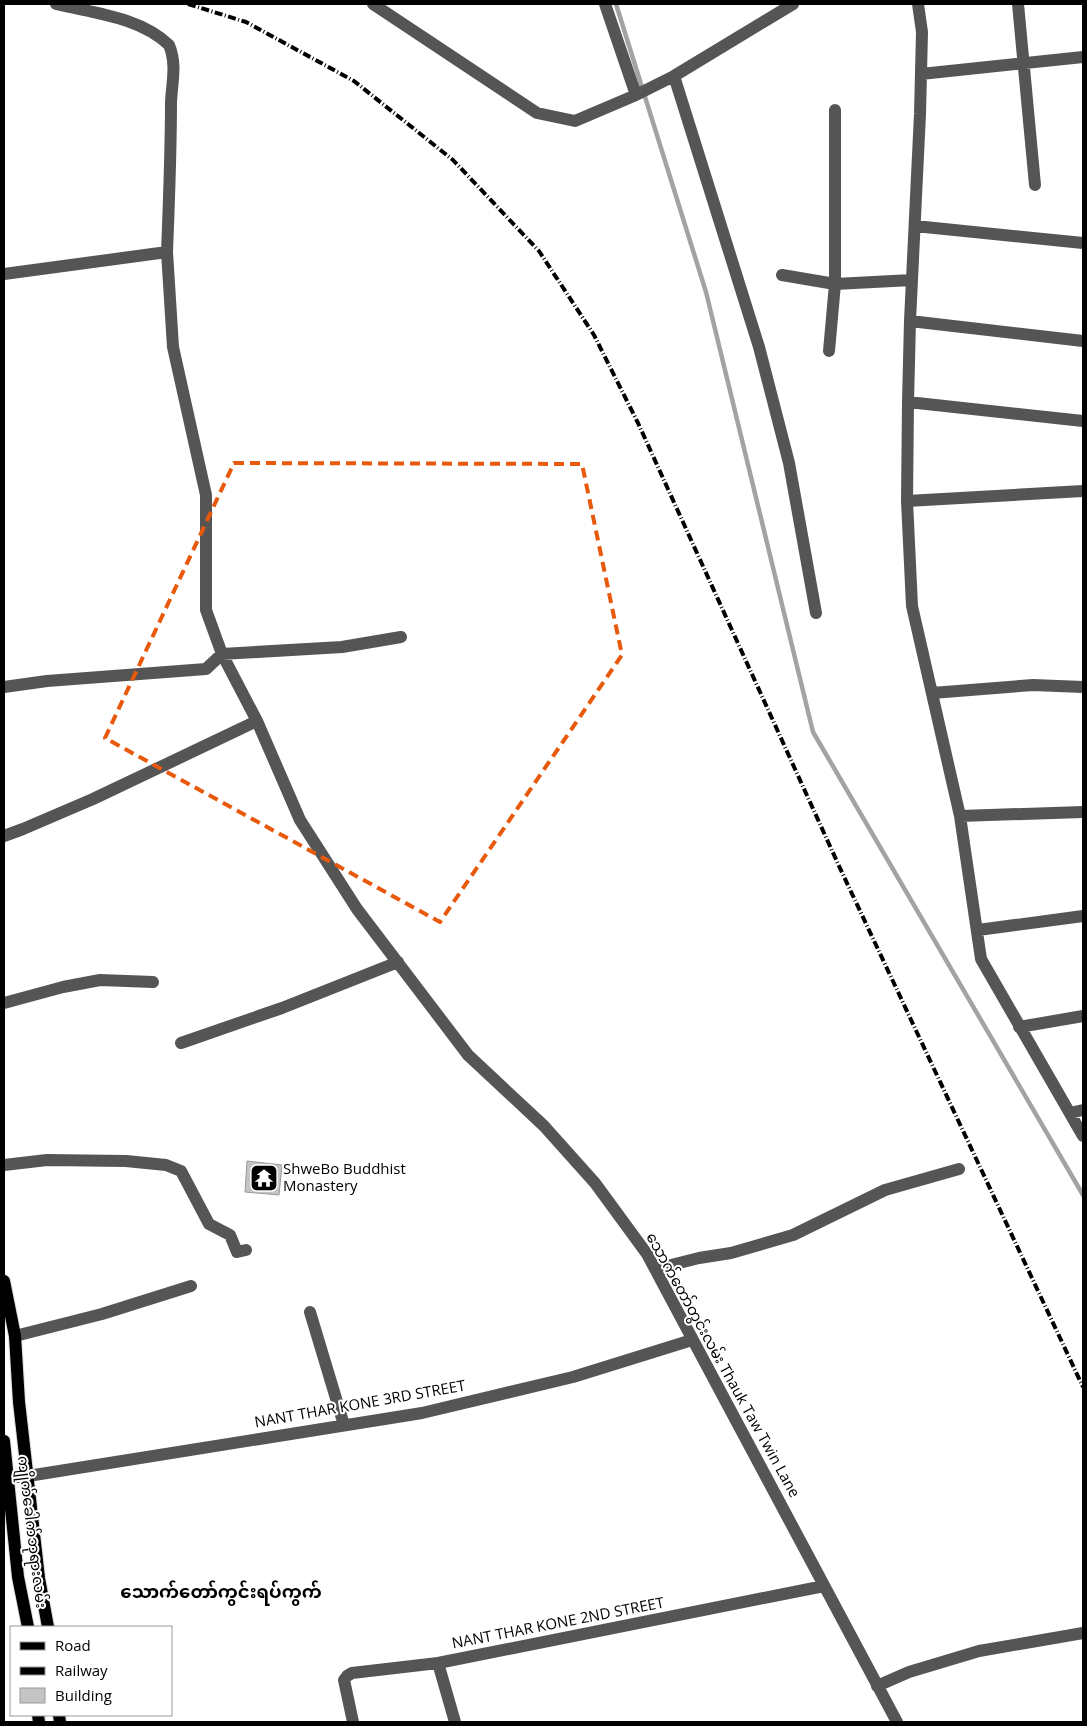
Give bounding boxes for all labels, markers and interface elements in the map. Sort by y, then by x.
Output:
place label: ShweBo Buddhist Monastery [283,1158,406,1195]
temple icon: ShweBo Buddhist Monastery [249,1163,279,1193]
street label: သောက်တော်တွင်းလမ်း Thauk Taw Twin Lane [641,1228,805,1502]
street label: NANT THAR KONE 3RD STREET [253,1374,468,1431]
street label: ကျိုက်ခေါက်ဘုရားလမ်း [11,1455,52,1609]
district label: သောက်တော်ကွင်းရပ်ကွက် [120,1579,322,1606]
street label: NANT THAR KONE 2ND STREET [450,1591,666,1652]
legend [10,1626,172,1716]
text: Road [55,1635,91,1655]
text: Railway [55,1660,108,1680]
text: Building [55,1685,112,1705]

